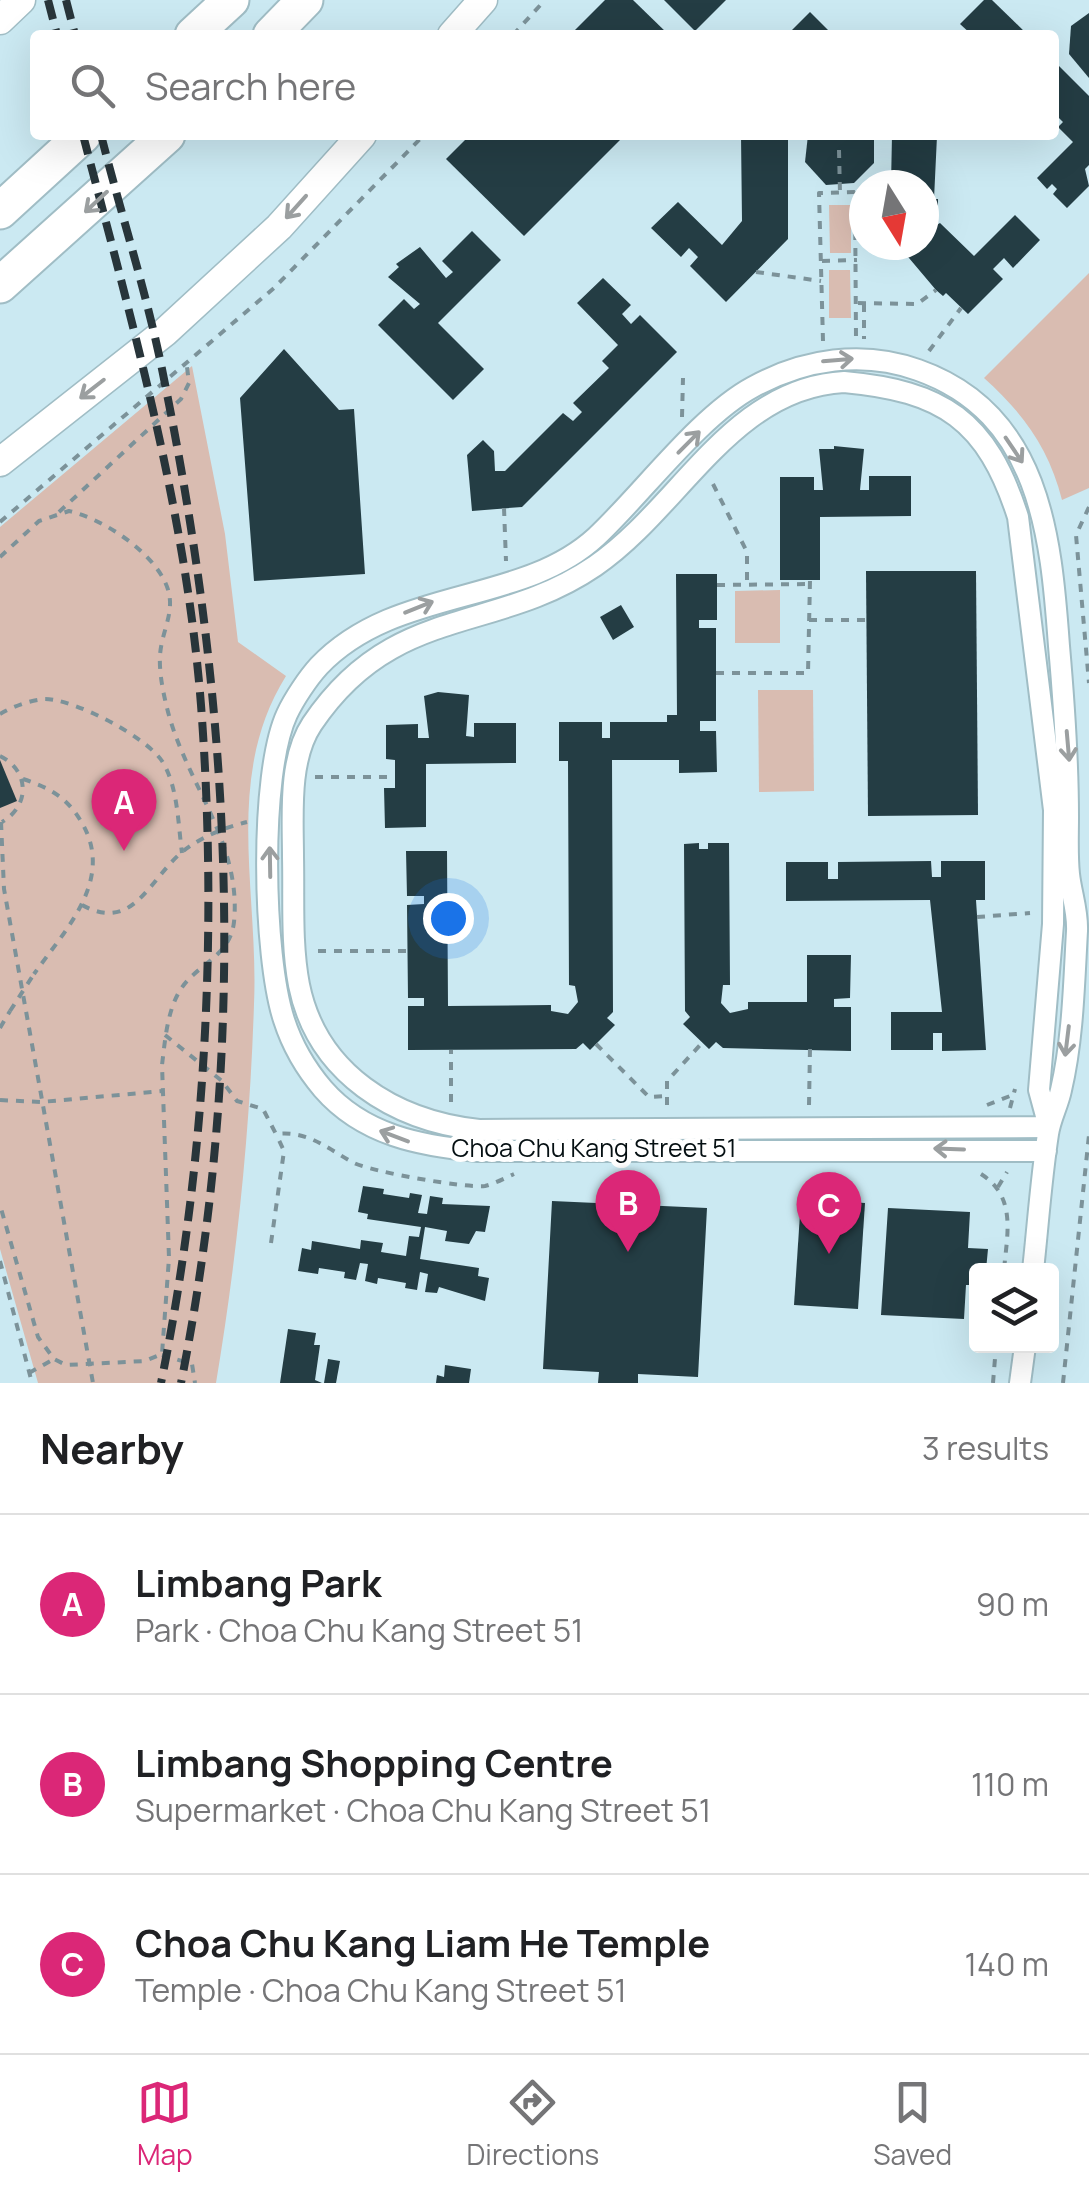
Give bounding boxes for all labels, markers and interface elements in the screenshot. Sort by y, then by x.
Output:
search box [30,30,1059,140]
icon: search [65,58,120,113]
text: Search here [145,59,356,111]
north arrow [849,170,939,260]
one-way arrow [84,190,109,213]
one-way arrow [285,194,308,219]
one-way arrow [822,351,854,370]
one-way arrow [79,378,105,400]
one-way arrow [677,431,701,455]
one-way arrow [1004,436,1025,464]
one-way arrow [404,597,434,615]
one-way arrow [1059,730,1078,762]
pin: A [92,768,156,851]
one-way arrow [260,847,280,880]
your location [423,893,474,944]
one-way arrow [1057,1025,1076,1057]
one-way arrow [379,1126,410,1144]
street label: Choa Chu Kang Street 51 [452,1130,737,1165]
one-way arrow [933,1139,965,1158]
pin: B [596,1170,660,1252]
pin: C [796,1172,862,1254]
map controls [969,1263,1059,1353]
button: layers [969,1263,1059,1353]
text: Nearby [40,1419,184,1477]
text: 3 results [922,1426,1049,1470]
text: Limbang Park [135,1556,381,1608]
text: A [62,1582,83,1626]
text: 90 m [976,1582,1049,1626]
text: Park · Choa Chu Kang Street 51 [135,1608,584,1652]
text: Limbang Shopping Centre [135,1736,613,1788]
text: B [62,1762,83,1806]
text: 110 m [971,1762,1049,1806]
text: Supermarket · Choa Chu Kang Street 51 [135,1788,711,1832]
text: Choa Chu Kang Liam He Temple [135,1916,710,1968]
text: C [61,1942,84,1986]
text: 140 m [965,1942,1049,1986]
text: Temple · Choa Chu Kang Street 51 [135,1968,627,2012]
tab: Map [137,2075,193,2173]
tab: Directions [467,2075,599,2173]
tab: Saved [873,2075,952,2173]

